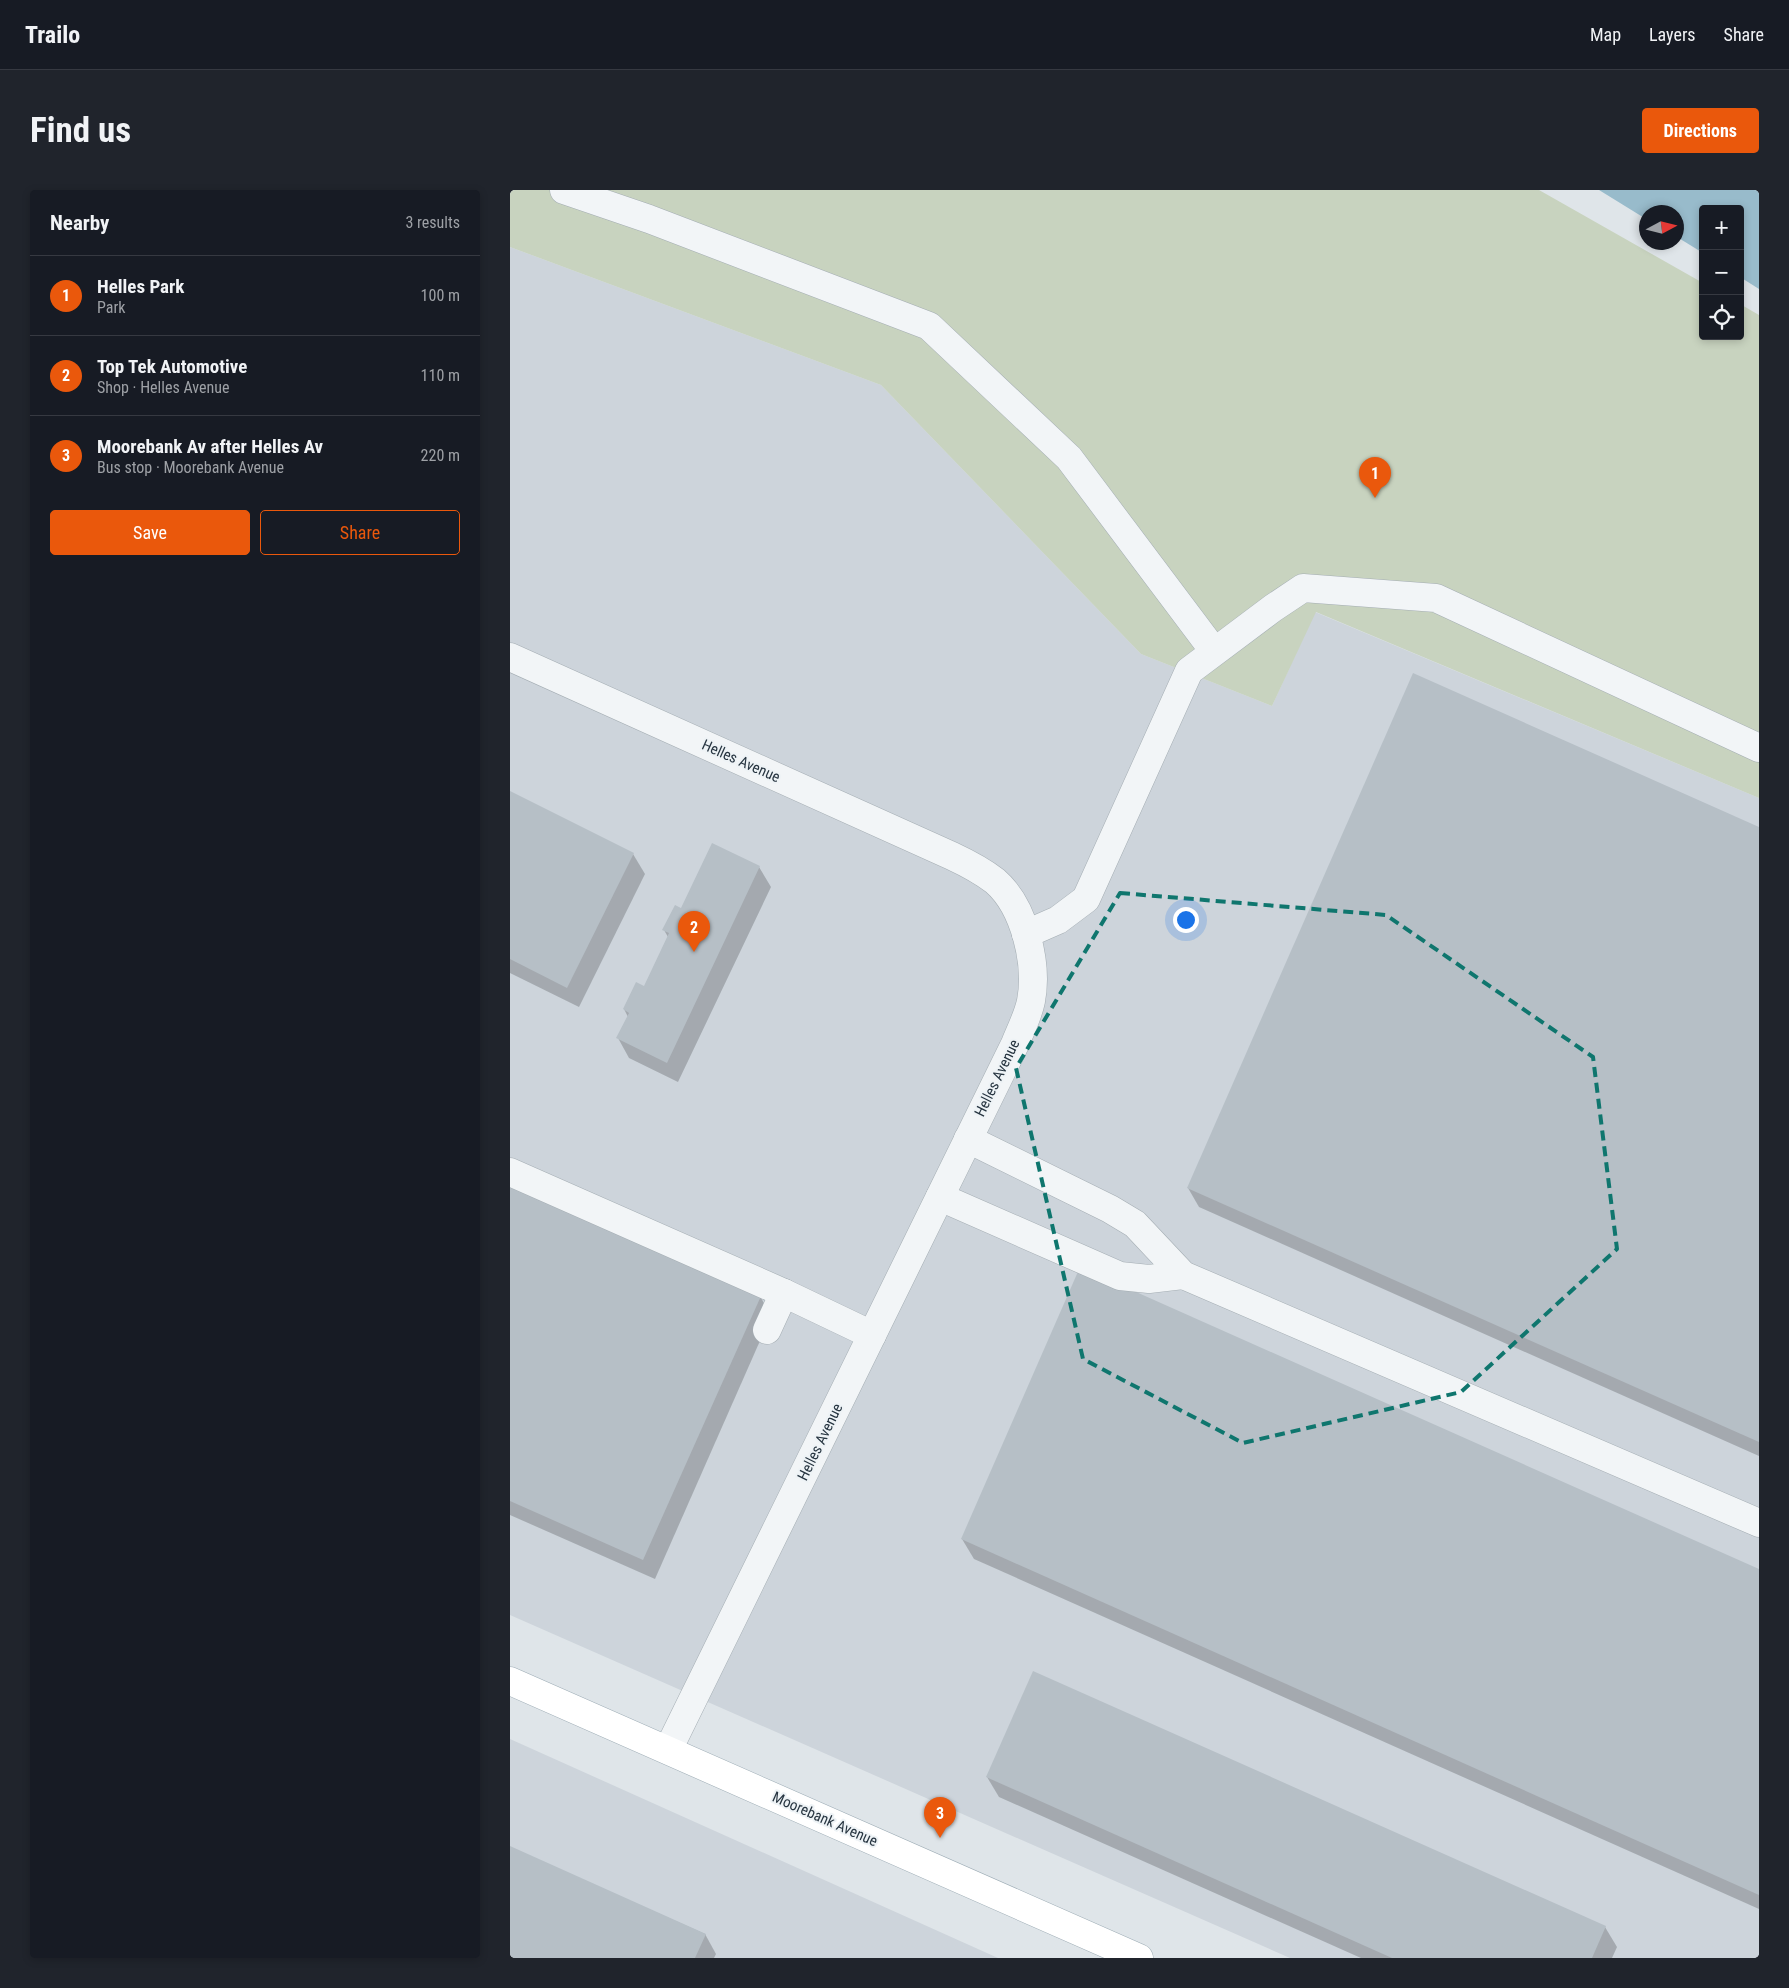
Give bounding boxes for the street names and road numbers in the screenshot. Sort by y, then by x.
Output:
street label: Helles Avenue [699,736,783,786]
street label: Helles Avenue [971,1036,1023,1120]
street label: Helles Avenue [794,1400,846,1484]
street label: Moorebank Avenue [770,1788,880,1850]

